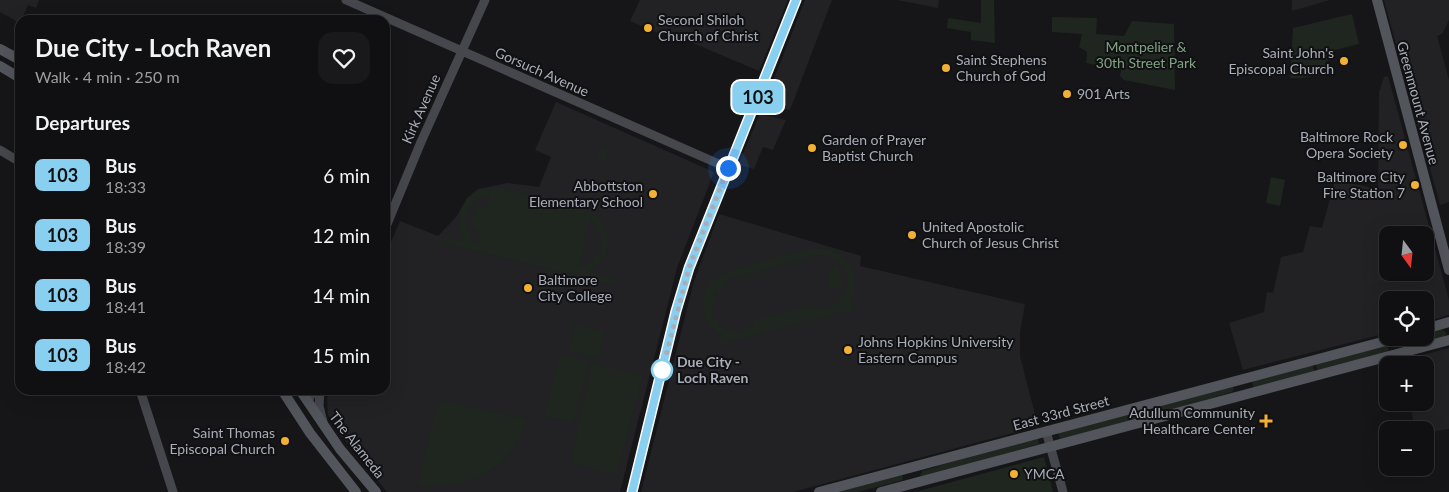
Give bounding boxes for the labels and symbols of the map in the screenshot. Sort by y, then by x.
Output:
place label: Second Shiloh Church of Christ [658,11,759,44]
marker: Second Shiloh Church of Christ [642,22,654,34]
park label: Montpelier & 30th Street Park [1096,38,1197,71]
street label: Greenmount Avenue [1394,39,1443,166]
street label: Gorsuch Avenue [493,43,592,100]
place label: Saint John's Episcopal Church [1228,44,1334,77]
place label: Saint Stephens Church of God [956,51,1047,84]
marker: Saint John's Episcopal Church [1338,55,1350,67]
marker: Saint Stephens Church of God [940,62,952,74]
street label: Kirk Avenue [398,71,443,146]
line badge: 103 [729,81,787,113]
place label: 901 Arts [1077,85,1130,102]
marker: 901 Arts [1061,88,1073,100]
place label: Baltimore Rock Opera Society [1300,128,1394,161]
place label: Garden of Prayer Baptist Church [822,131,926,164]
marker: Baltimore Rock Opera Society [1397,139,1409,151]
marker: Garden of Prayer Baptist Church [806,142,818,154]
your location [716,156,741,181]
place label: Baltimore City Fire Station 7 [1317,168,1406,201]
place label: Abbottston Elementary School [529,177,643,210]
marker: Baltimore City Fire Station 7 [1409,179,1421,191]
marker: Abbottston Elementary School [647,188,659,200]
place label: United Apostolic Church of Jesus Christ [922,218,1059,251]
north arrow [1379,226,1434,281]
marker: United Apostolic Church of Jesus Christ [906,229,918,241]
place label: Baltimore City College [538,271,612,304]
marker: Baltimore City College [522,282,534,294]
place label: Johns Hopkins University Eastern Campus [858,333,1014,366]
marker: Johns Hopkins University Eastern Campus [842,344,854,356]
place label: Due City - Loch Raven [677,353,748,386]
marker: Due City - Loch Raven [651,359,673,381]
street label: East 33rd Street [1011,391,1111,434]
place label: Adullum Community Healthcare Center [1129,404,1256,437]
street label: The Alameda [326,408,389,481]
marker: Adullum Community Healthcare Center [1259,414,1273,428]
place label: Saint Thomas Episcopal Church [169,424,275,457]
marker: Saint Thomas Episcopal Church [279,435,291,447]
place label: YMCA [1024,465,1065,482]
marker: YMCA [1008,468,1020,480]

